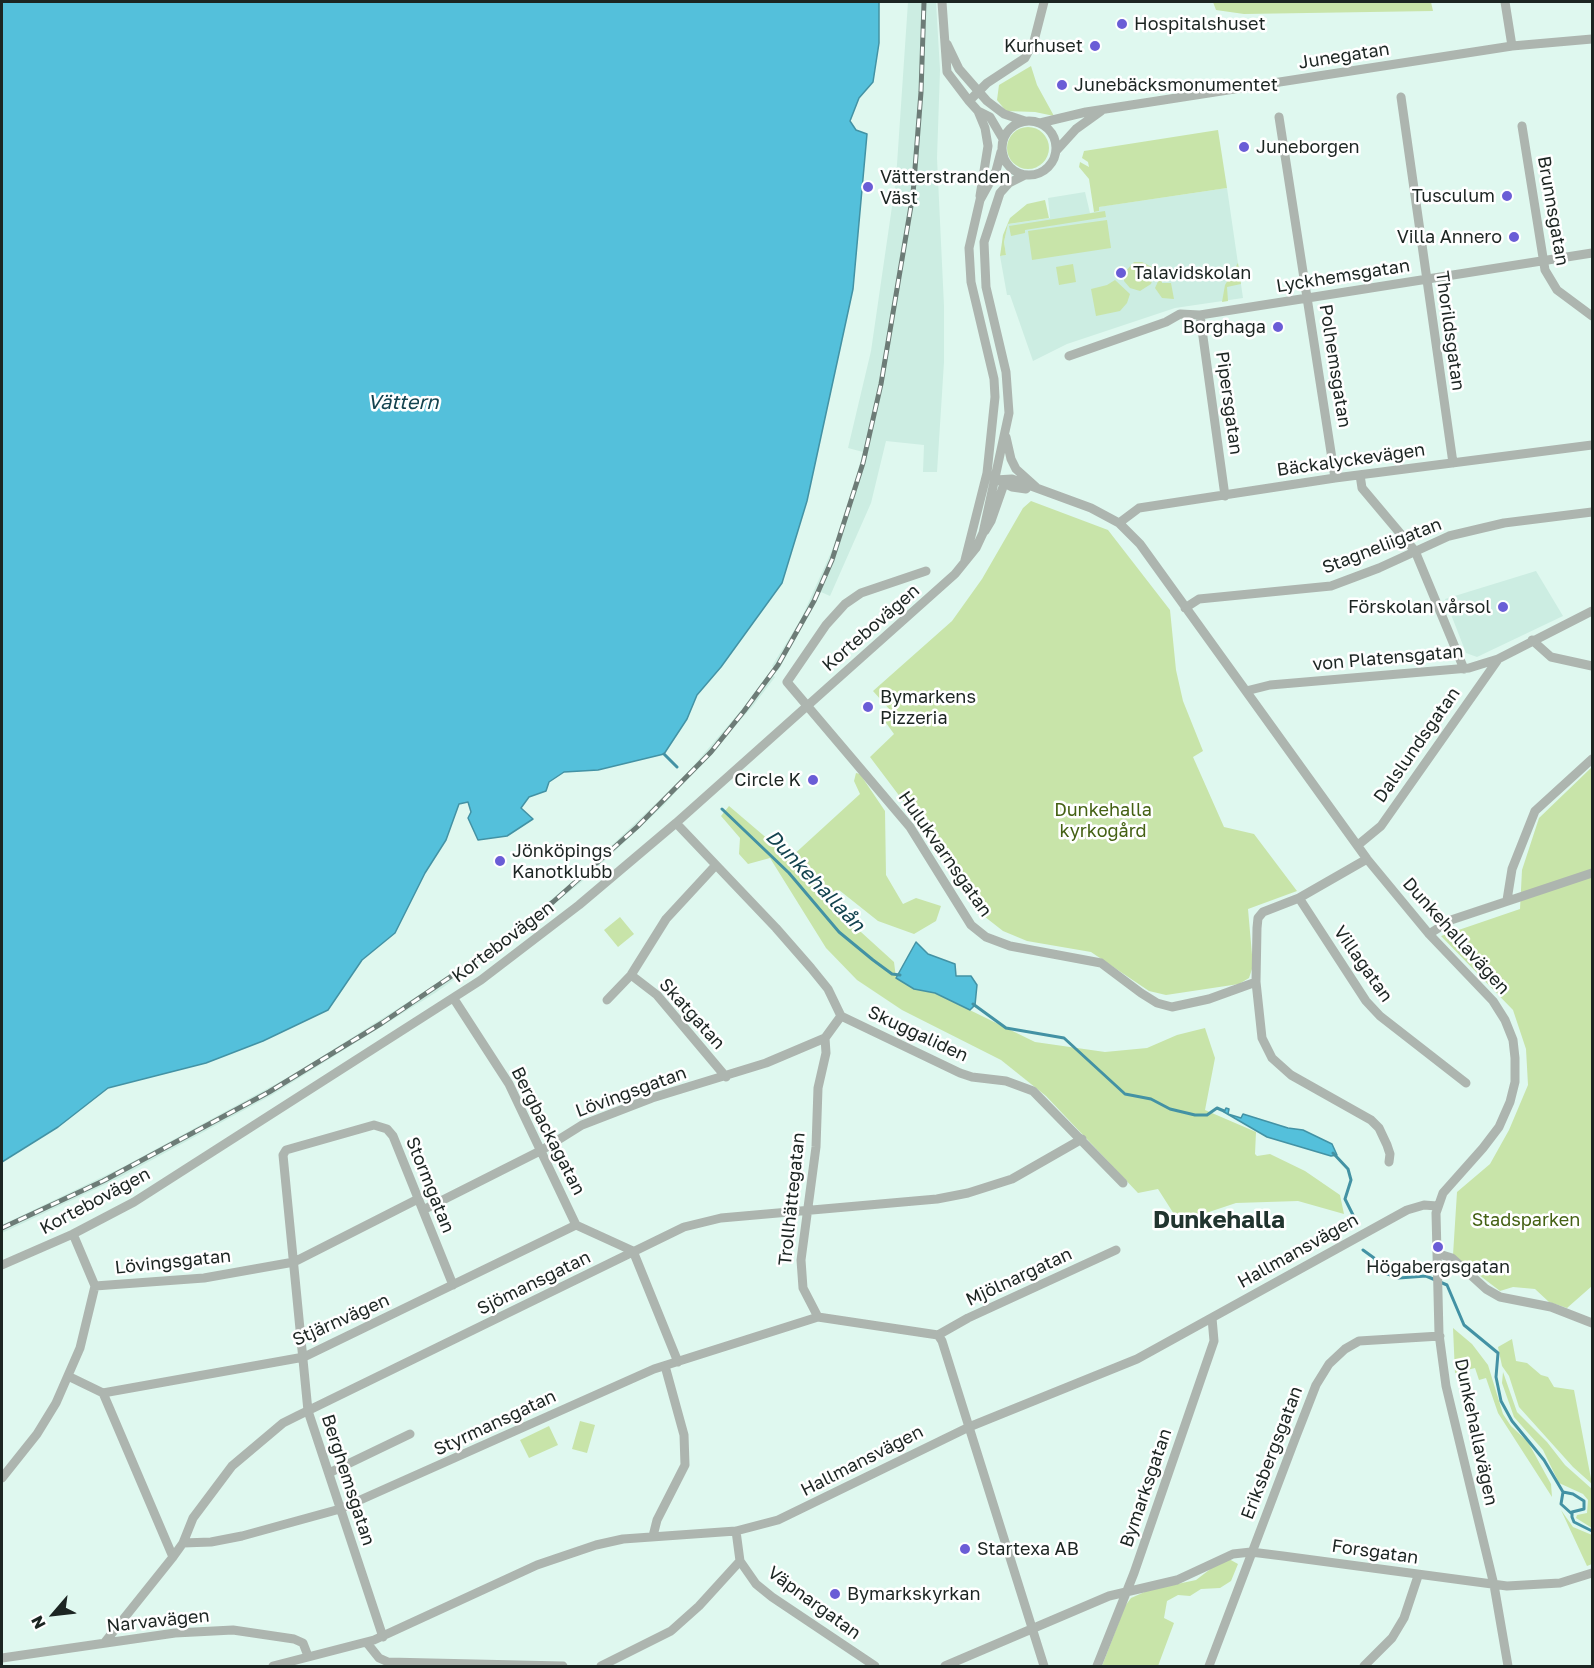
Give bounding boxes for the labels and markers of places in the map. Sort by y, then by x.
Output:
place label: Hospitalshuset [1134,13,1266,35]
marker: Hospitalshuset [1115,17,1129,31]
place label: Kurhuset [1004,35,1083,57]
marker: Kurhuset [1088,39,1102,53]
place label: Junebäcksmonumentet [1074,74,1278,96]
marker: Junebäcksmonumentet [1055,78,1069,92]
place label: Juneborgen [1256,136,1360,158]
marker: Juneborgen [1237,140,1251,154]
place label: Vätterstranden Väst [880,166,1010,208]
marker: Vätterstranden Väst [861,180,875,194]
place label: Tusculum [1412,185,1495,207]
marker: Tusculum [1500,189,1514,203]
place label: Villa Annero [1397,226,1502,248]
marker: Villa Annero [1507,230,1521,244]
place label: Talavidskolan [1133,262,1251,284]
marker: Talavidskolan [1114,266,1128,280]
place label: Borghaga [1183,316,1266,338]
marker: Borghaga [1271,320,1285,334]
place label: Förskolan vårsol [1348,596,1491,618]
marker: Förskolan vårsol [1496,600,1510,614]
place label: Bymarkens Pizzeria [880,686,976,728]
marker: Bymarkens Pizzeria [861,700,875,714]
place label: Circle K [734,769,801,791]
marker: Circle K [806,773,820,787]
place label: Jönköpings Kanotklubb [512,840,612,882]
marker: Jönköpings Kanotklubb [493,854,507,868]
marker: Högabergsgatan [1431,1240,1445,1254]
place label: Högabergsgatan [1366,1256,1510,1278]
place label: Startexa AB [977,1538,1079,1560]
marker: Startexa AB [958,1542,972,1556]
place label: Bymarkskyrkan [847,1583,980,1605]
marker: Bymarkskyrkan [828,1587,842,1601]

